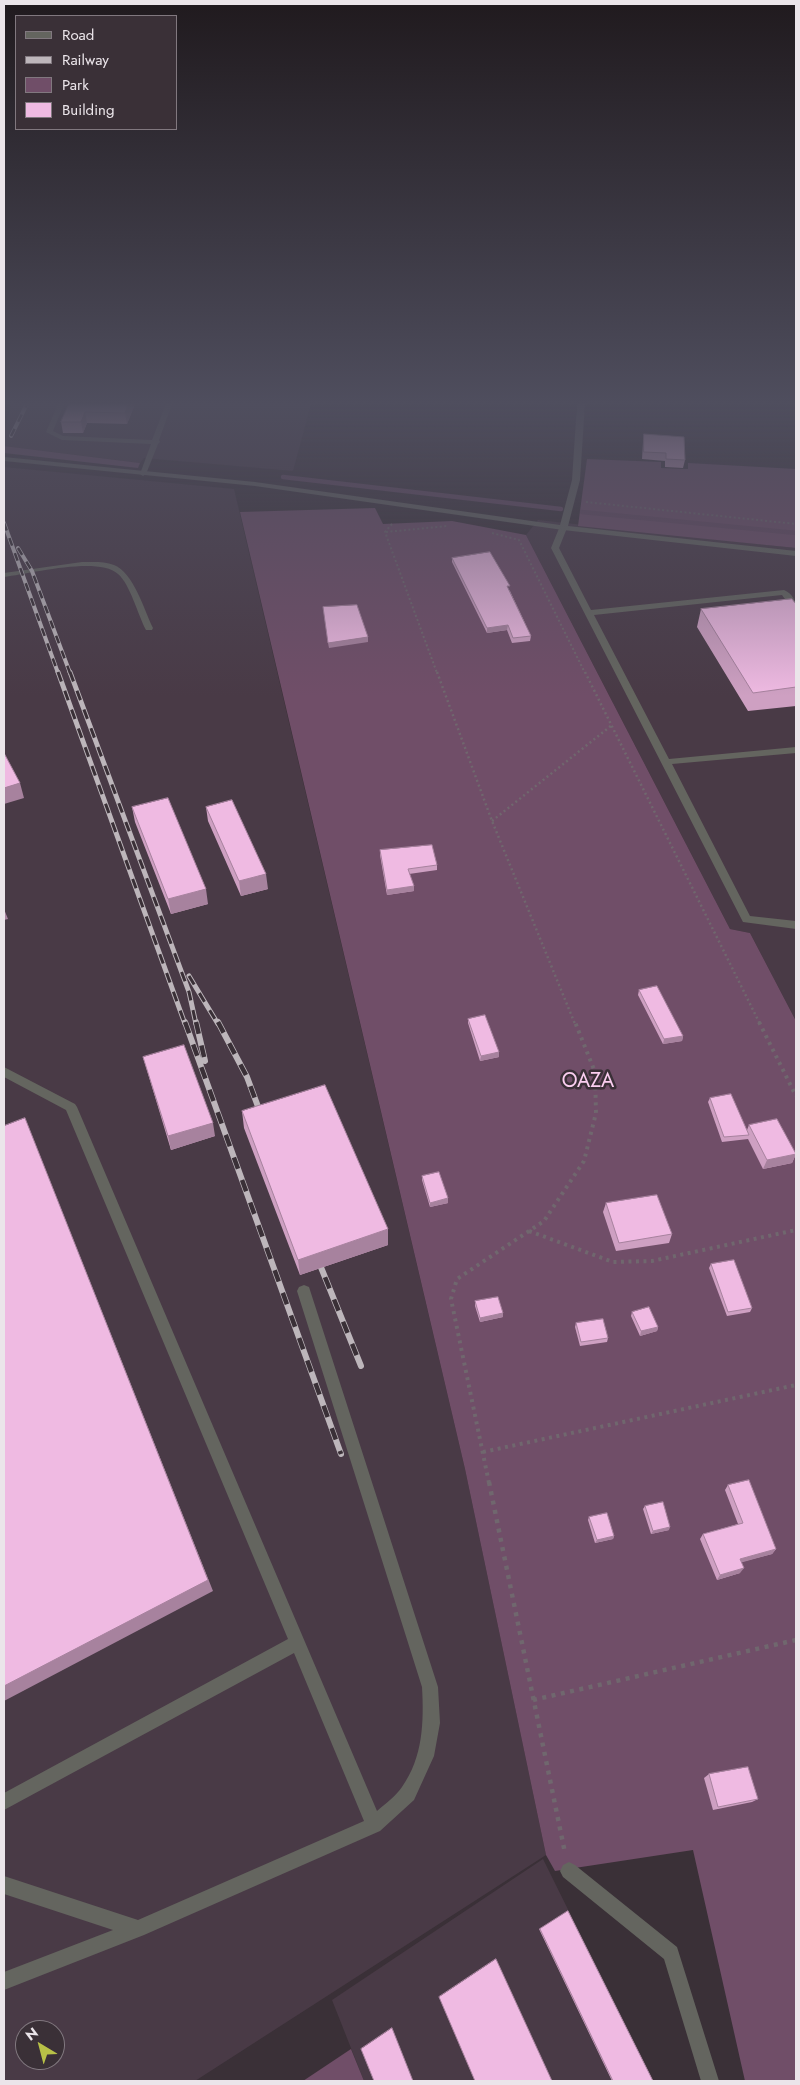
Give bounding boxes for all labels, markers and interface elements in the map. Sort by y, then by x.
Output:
legend [15,15,178,130]
text: Road [62,24,94,46]
text: Railway [62,49,109,71]
text: Park [62,74,89,96]
text: Building [62,99,114,121]
park label: OAZA [562,1070,614,1094]
north arrow [15,2020,65,2070]
text: N [21,2022,42,2045]

